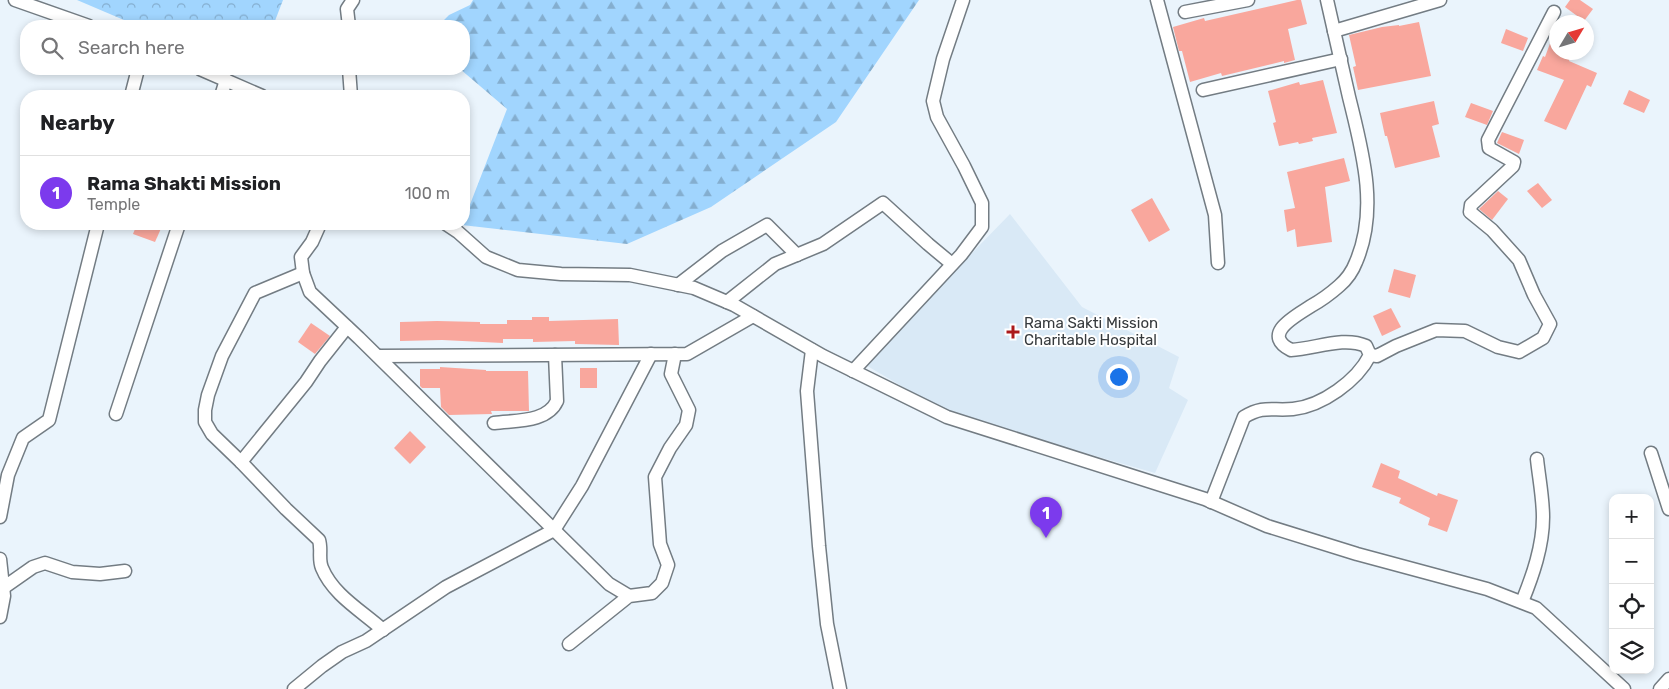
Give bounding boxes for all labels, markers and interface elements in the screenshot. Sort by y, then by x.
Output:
north arrow [1549,15,1594,60]
search box [20,20,470,75]
icon: search [38,34,66,62]
text: Search here [78,36,185,59]
text: Nearby [40,110,115,135]
text: Rama Shakti Mission [87,172,281,195]
text: 1 [52,184,60,203]
text: 100 m [405,184,450,203]
text: Temple [87,195,140,214]
place label: Rama Sakti Mission Charitable Hospital [1024,314,1158,349]
marker: Rama Sakti Mission Charitable Hospital [1006,325,1020,339]
your location [1106,364,1132,390]
map controls [1609,494,1654,674]
button: + [1609,494,1654,539]
pin: 1 [1030,497,1062,538]
button: − [1609,539,1654,584]
button: locate [1609,584,1654,629]
button: layers [1609,629,1654,674]

